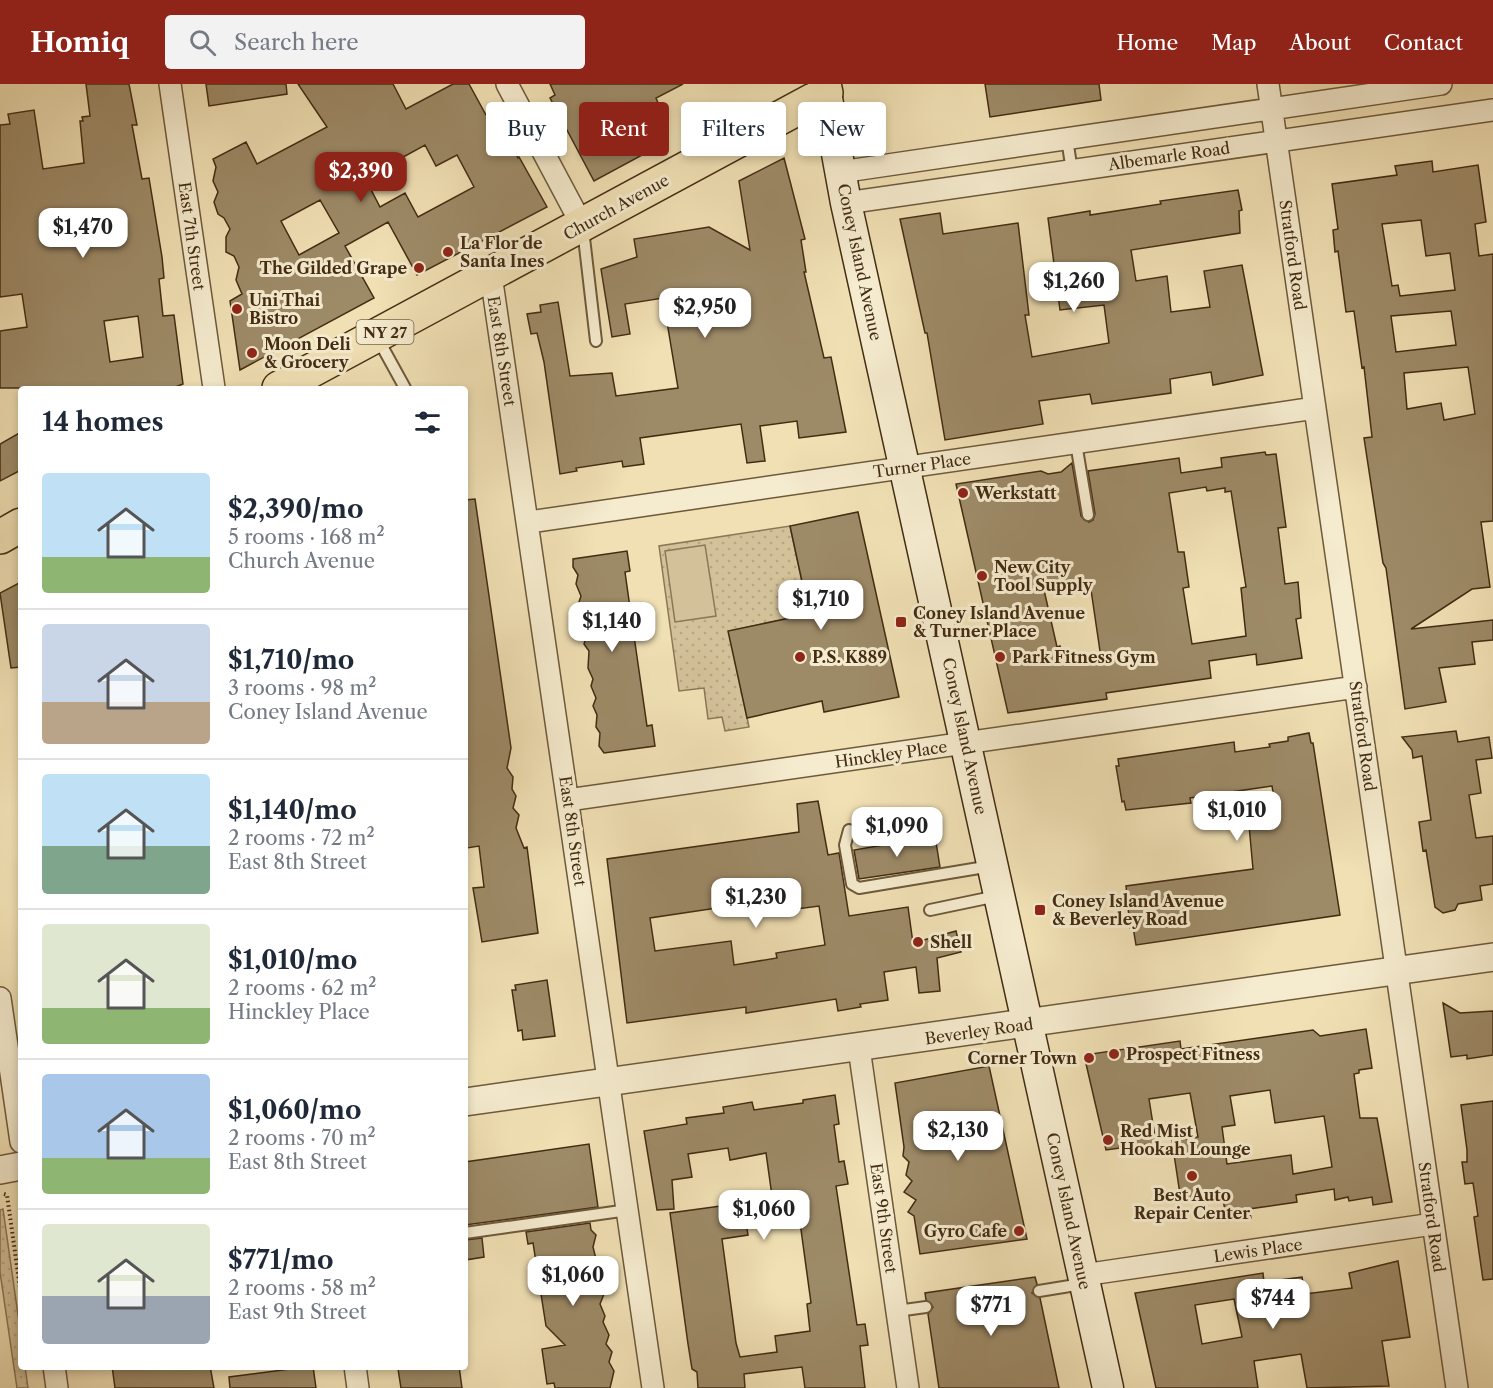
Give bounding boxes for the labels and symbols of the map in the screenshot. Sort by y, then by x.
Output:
street label: Albemarle Road [1106,138,1231,175]
pin: $2,390 [312,152,410,203]
street label: Church Avenue [560,170,672,244]
street label: East 7th Street [174,180,210,292]
street label: Coney Island Avenue [834,182,886,342]
street label: Stratford Road [1275,198,1311,312]
pin: $1,470 [34,208,132,259]
place label: La Flor de Santa Ines [460,233,545,271]
marker: La Flor de Santa Ines [441,245,455,259]
place label: The Gilded Grape [260,258,407,278]
marker: The Gilded Grape [412,261,426,275]
pin: $1,260 [1025,262,1123,313]
pin: $2,950 [656,288,754,339]
place label: Uni Thai Bistro [249,290,320,328]
street label: East 8th Street [483,295,521,408]
marker: Uni Thai Bistro [230,302,244,316]
road number: NY 27 [356,320,414,344]
place label: Moon Deli & Grocery [264,334,351,372]
marker: Moon Deli & Grocery [245,346,259,360]
street label: Turner Place [872,448,972,482]
place label: Werkstatt [974,483,1057,503]
marker: Werkstatt [956,486,970,500]
place label: New City Tool Supply [994,557,1094,595]
marker: New City Tool Supply [975,569,989,583]
pin: $1,710 [772,580,870,631]
pin: $1,140 [563,602,661,653]
place label: Coney Island Avenue & Turner Place [913,603,1085,641]
marker: Coney Island Avenue & Turner Place [894,615,908,629]
place label: P.S. K889 [812,647,887,667]
place label: Park Fitness Gym [1012,647,1156,667]
marker: P.S. K889 [793,650,807,664]
marker: Park Fitness Gym [993,650,1007,664]
street label: Coney Island Avenue [939,656,991,816]
street label: Stratford Road [1345,679,1381,793]
street label: Hinckley Place [833,736,949,772]
street label: East 8th Street [555,775,591,888]
pin: $1,010 [1188,791,1286,842]
pin: $1,090 [848,807,946,858]
pin: $1,230 [707,878,805,929]
place label: Coney Island Avenue & Beverley Road [1052,891,1224,929]
marker: Coney Island Avenue & Beverley Road [1033,903,1047,917]
place label: Shell [930,932,972,952]
marker: Shell [911,935,925,949]
street label: Beverley Road [923,1013,1035,1049]
place label: Prospect Fitness [1126,1044,1260,1064]
marker: Prospect Fitness [1107,1047,1121,1061]
place label: Corner Town [968,1048,1077,1068]
marker: Corner Town [1082,1051,1096,1065]
pin: $2,130 [909,1111,1007,1162]
place label: Red Mist Hookah Lounge [1120,1121,1251,1159]
street label: Coney Island Avenue [1043,1131,1095,1291]
marker: Red Mist Hookah Lounge [1101,1133,1115,1147]
street label: Stratford Road [1414,1160,1450,1274]
street label: East 9th Street [866,1162,902,1275]
marker: Best Auto Repair Center [1185,1169,1199,1183]
place label: Best Auto Repair Center [1134,1185,1250,1223]
pin: $1,060 [715,1190,813,1241]
place label: Gyro Cafe [924,1221,1007,1241]
marker: Gyro Cafe [1012,1224,1026,1238]
street label: Lewis Place [1212,1234,1304,1266]
pin: $1,060 [524,1256,622,1307]
pin: $744 [1237,1279,1309,1330]
pin: $771 [955,1286,1027,1337]

